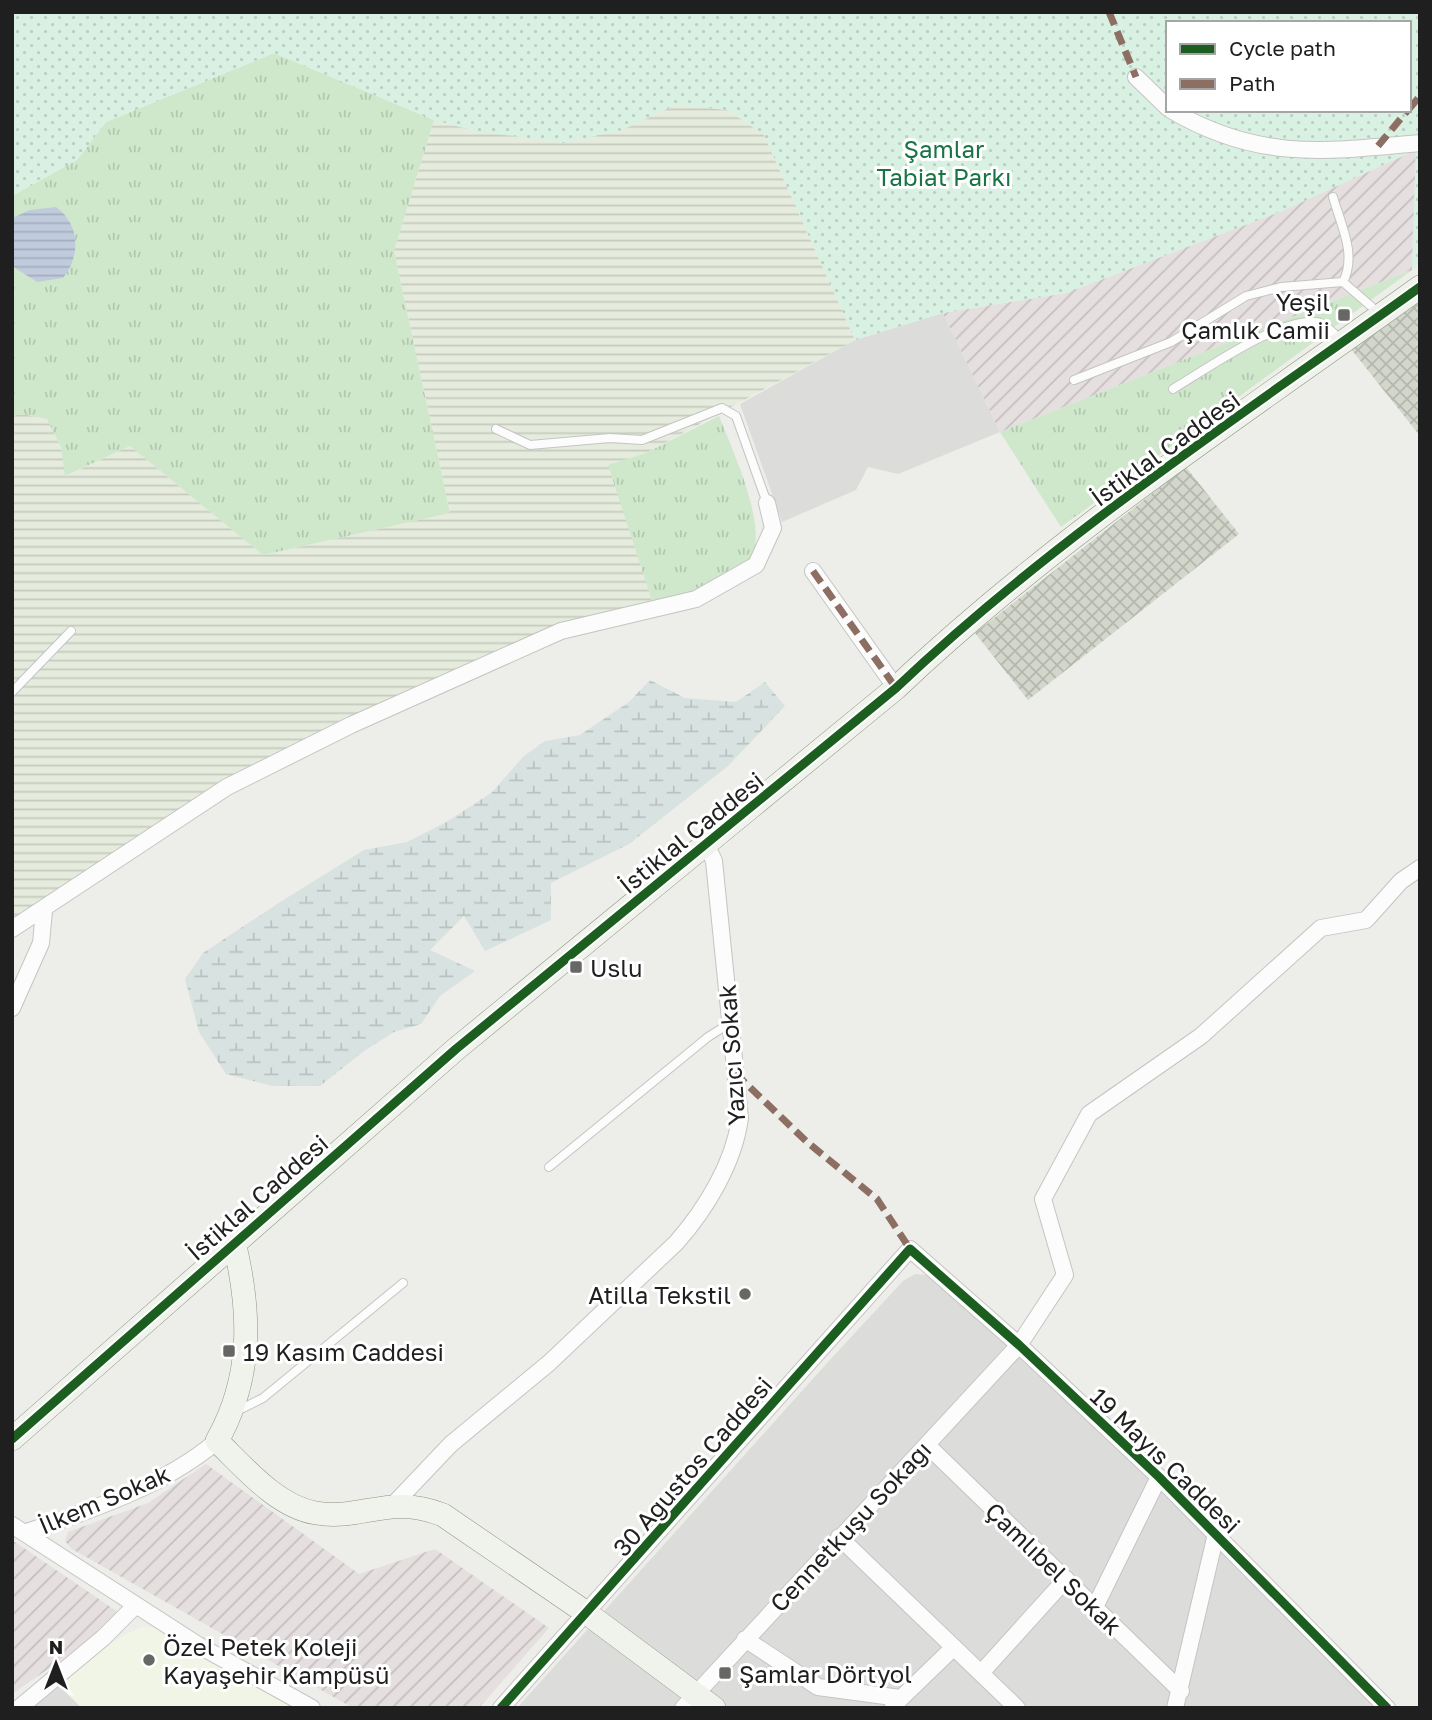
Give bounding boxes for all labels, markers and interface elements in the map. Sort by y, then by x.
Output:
legend [1166,21,1411,112]
text: Cycle path [1229,35,1336,61]
text: Path [1229,70,1276,96]
park label: Şamlar Tabiat Parkı [877,134,1011,191]
place label: Yeşil Çamlık Camii [1181,287,1330,344]
marker: Yeşil Çamlık Camii [1336,307,1352,323]
street label: İstiklal Caddesi [1085,384,1245,512]
street label: İstiklal Caddesi [613,765,769,899]
place label: Uslu [590,953,642,982]
marker: Uslu [568,959,584,975]
street label: Yazıcı Sokak [712,983,750,1127]
street label: İstiklal Caddesi [181,1128,333,1266]
place label: Atilla Tekstil [588,1280,731,1309]
marker: Atilla Tekstil [737,1286,753,1302]
place label: 19 Kasım Caddesi [243,1337,444,1366]
marker: 19 Kasım Caddesi [221,1343,237,1359]
street label: 30 Ağustos Caddesi [606,1370,778,1562]
street label: 19 Mayıs Caddesi [1085,1381,1247,1539]
street label: Cennetkuşu Sokağı [764,1435,936,1617]
street label: İlkem Sokak [34,1458,174,1540]
street label: Çamlıbel Sokak [980,1496,1128,1640]
north arrow [21,1629,91,1699]
place label: Özel Petek Koleji Kayaşehir Kampüsü [163,1632,390,1689]
text: N [49,1635,63,1658]
marker: Özel Petek Koleji Kayaşehir Kampüsü [141,1652,157,1668]
place label: Şamlar Dörtyol [739,1659,912,1688]
marker: Şamlar Dörtyol [717,1665,733,1681]

